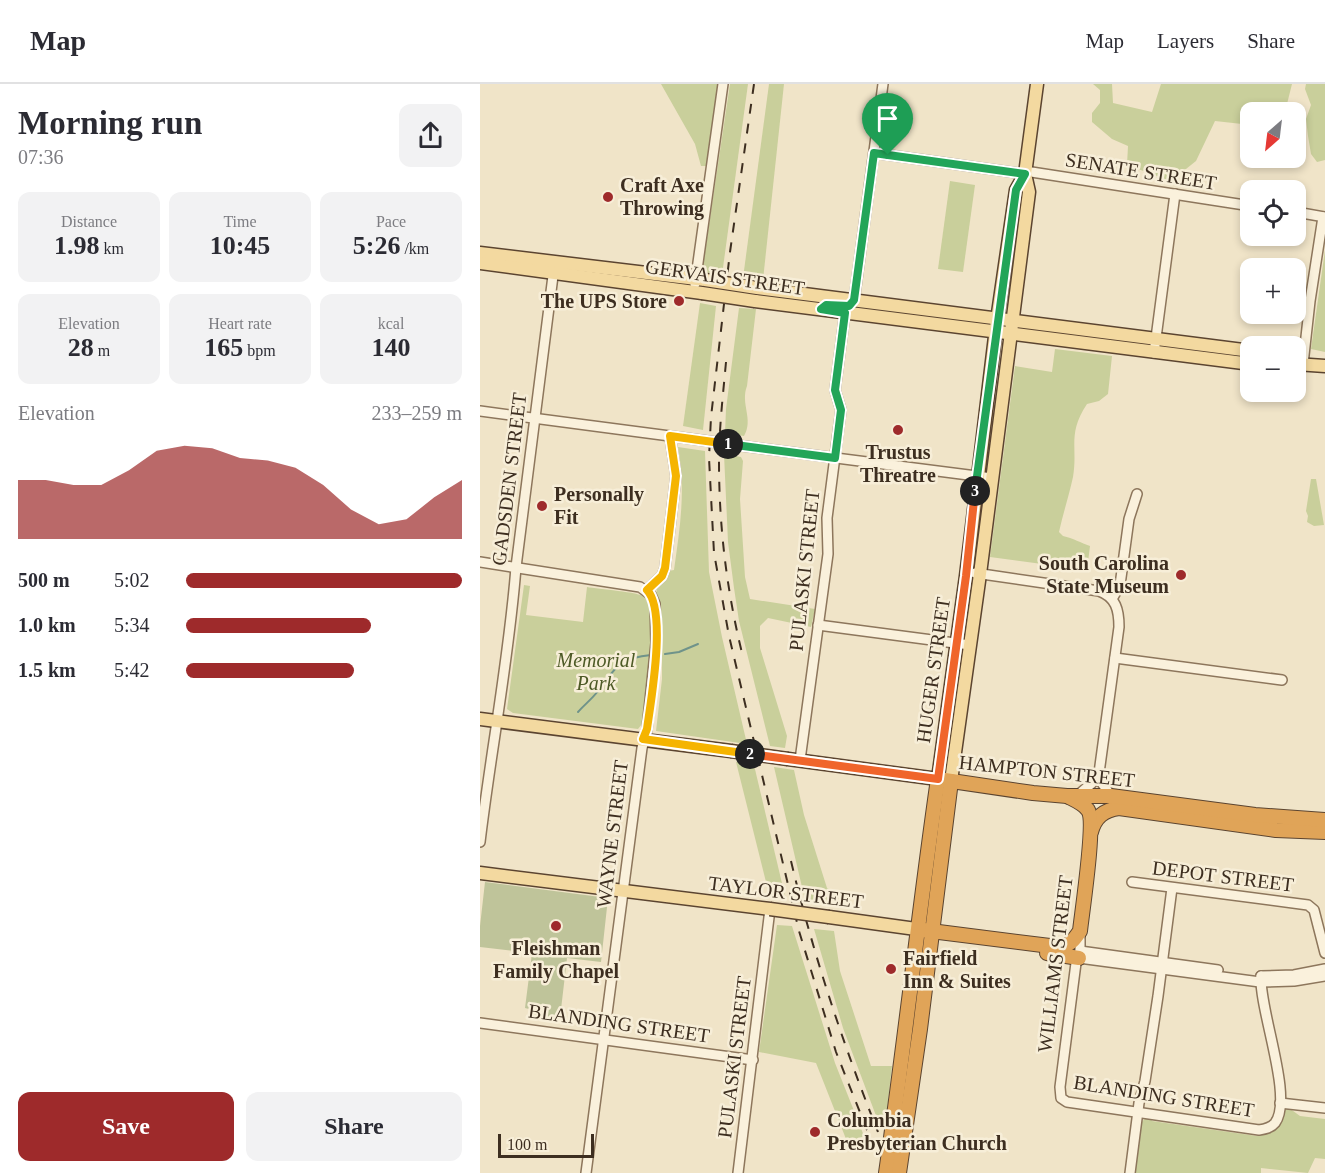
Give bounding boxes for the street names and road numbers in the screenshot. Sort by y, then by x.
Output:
street label: SENATE STREET [1064,148,1218,194]
street label: GERVAIS STREET [644,255,806,299]
street label: GADSDEN STREET [487,391,531,567]
street label: PULASKI STREET [785,488,823,652]
street label: HUGER STREET [912,596,954,744]
street label: HAMPTON STREET [958,751,1136,791]
street label: WAYNE STREET [592,759,632,909]
street label: DEPOT STREET [1151,856,1295,896]
street label: TAYLOR STREET [707,872,865,912]
street label: WILLIAMS STREET [1033,874,1077,1054]
street label: PULASKI STREET [713,975,755,1139]
street label: BLANDING STREET [527,999,711,1047]
street label: BLANDING STREET [1072,1071,1256,1121]

